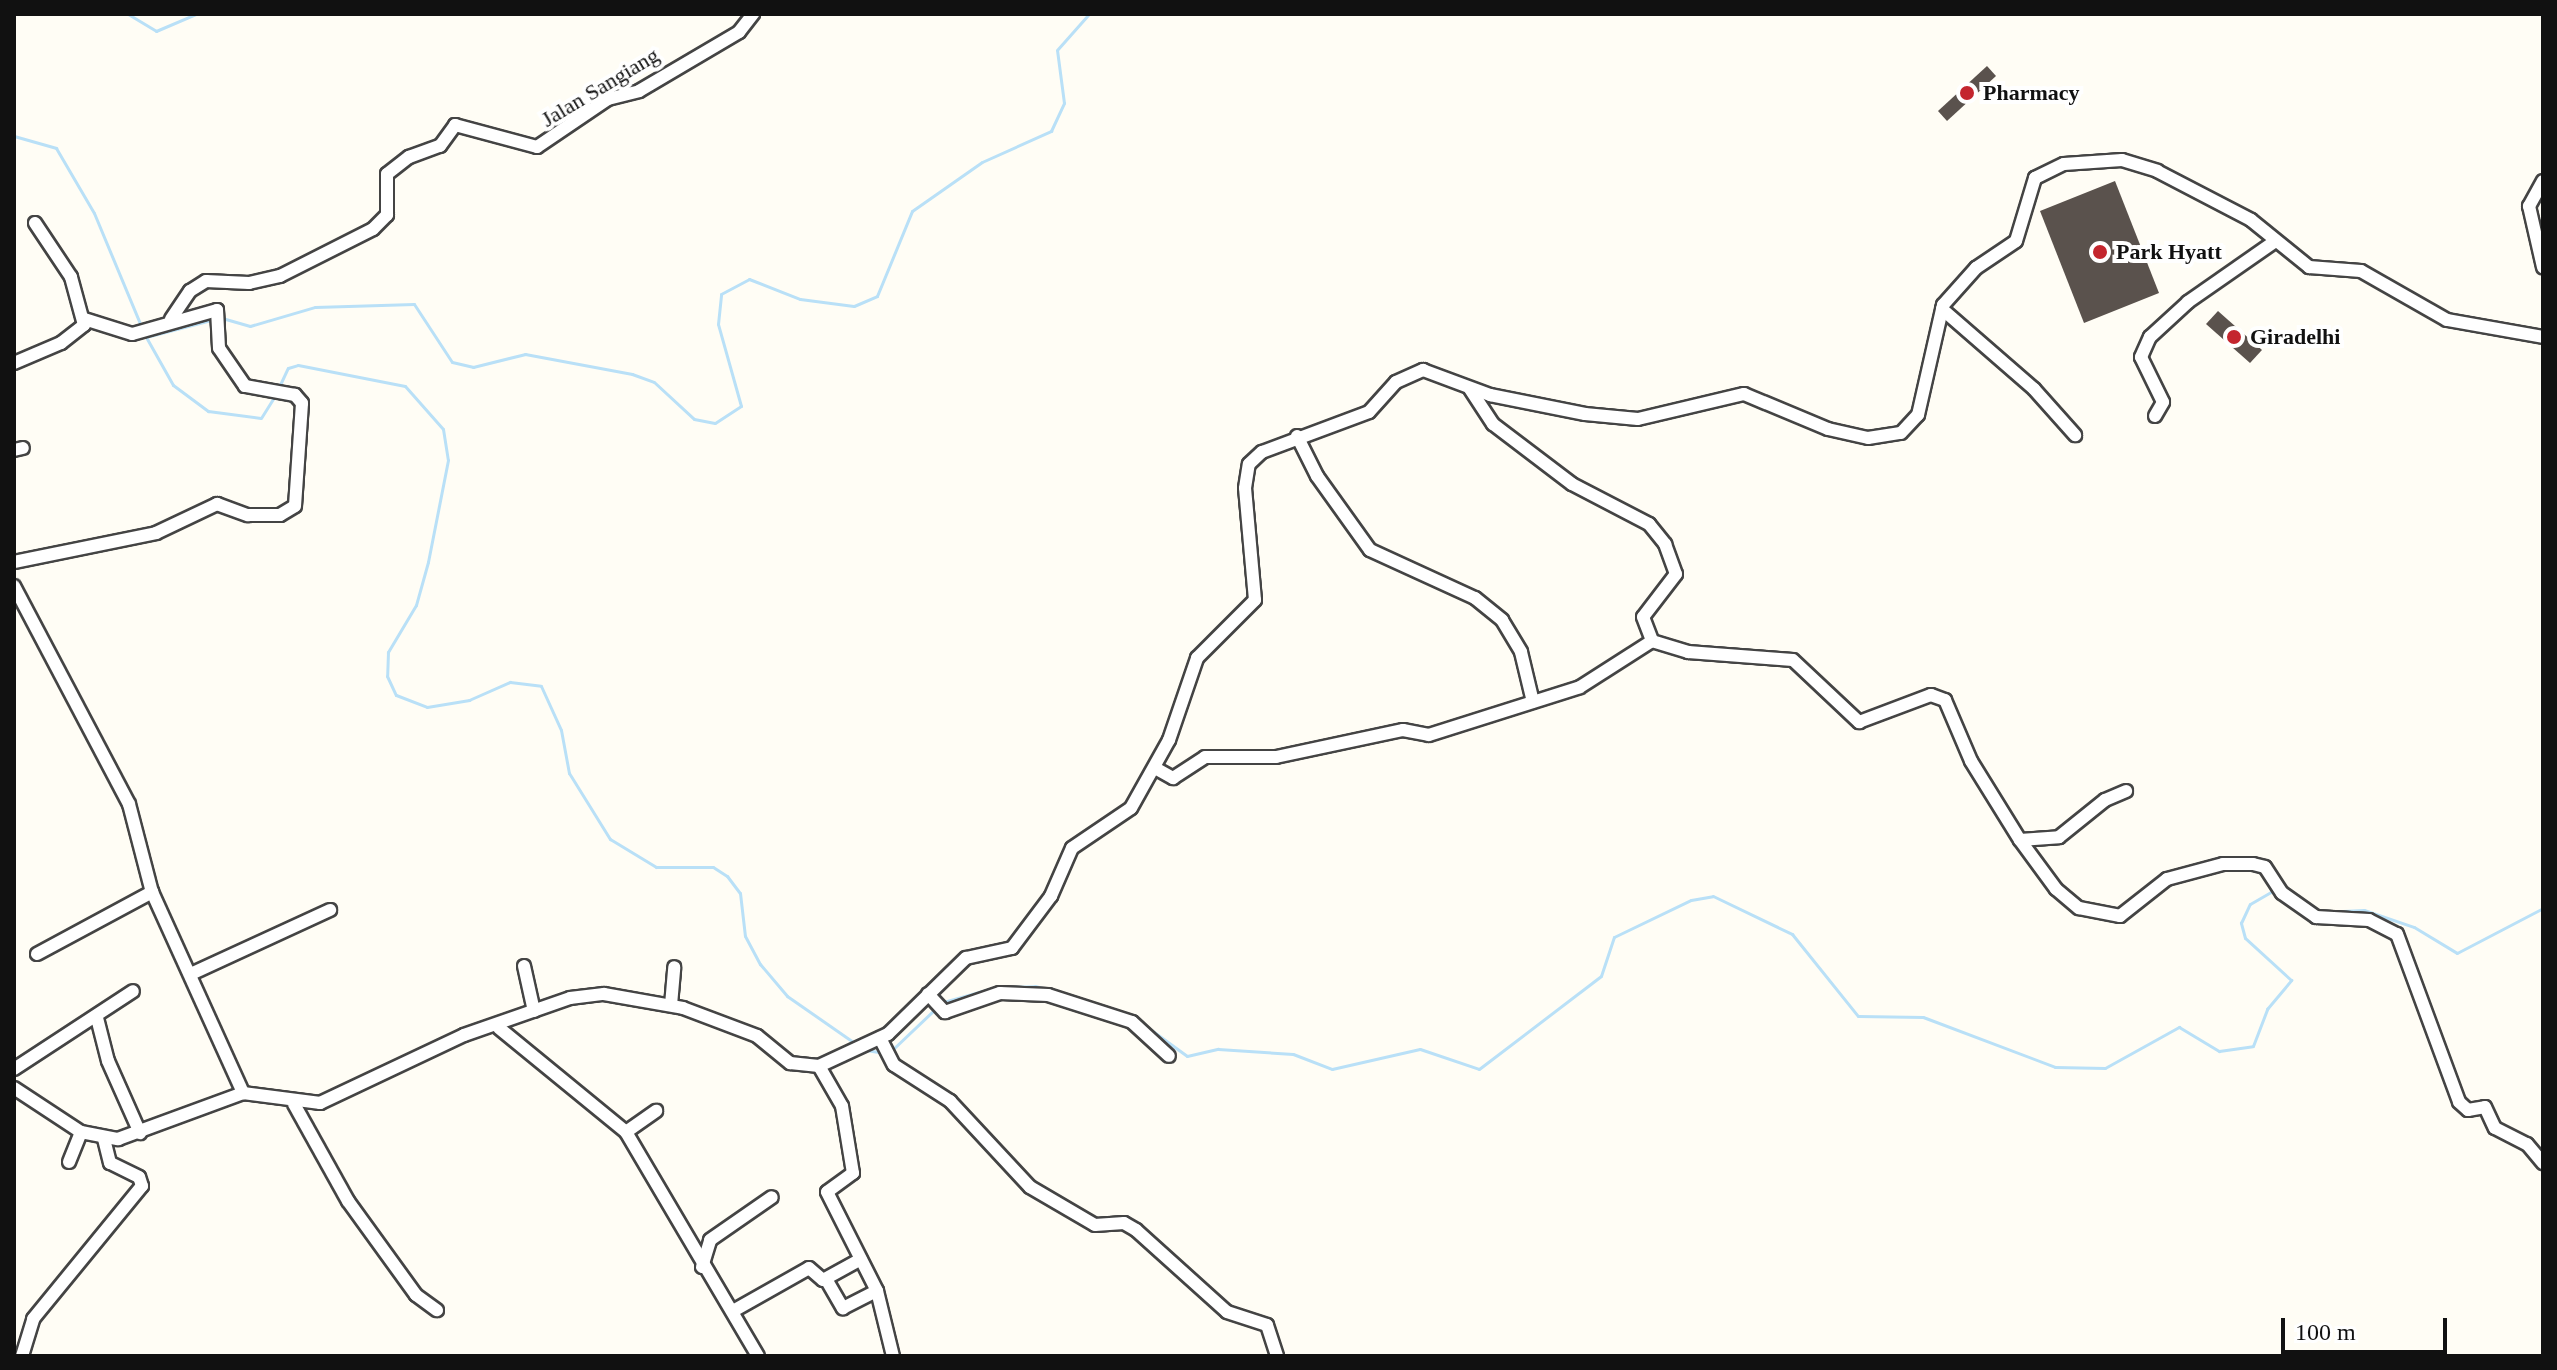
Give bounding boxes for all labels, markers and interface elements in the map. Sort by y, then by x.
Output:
street label: Jalan Sangiang [536,42,664,132]
place label: Pharmacy [1983,80,2080,106]
marker: Pharmacy [1958,84,1976,102]
place label: Park Hyatt [2116,239,2222,265]
marker: Park Hyatt [2091,243,2109,261]
place label: Giradelhi [2250,324,2340,350]
marker: Giradelhi [2225,328,2243,346]
scale bar [2285,1302,2451,1352]
text: 100 m [2295,1319,2356,1345]

